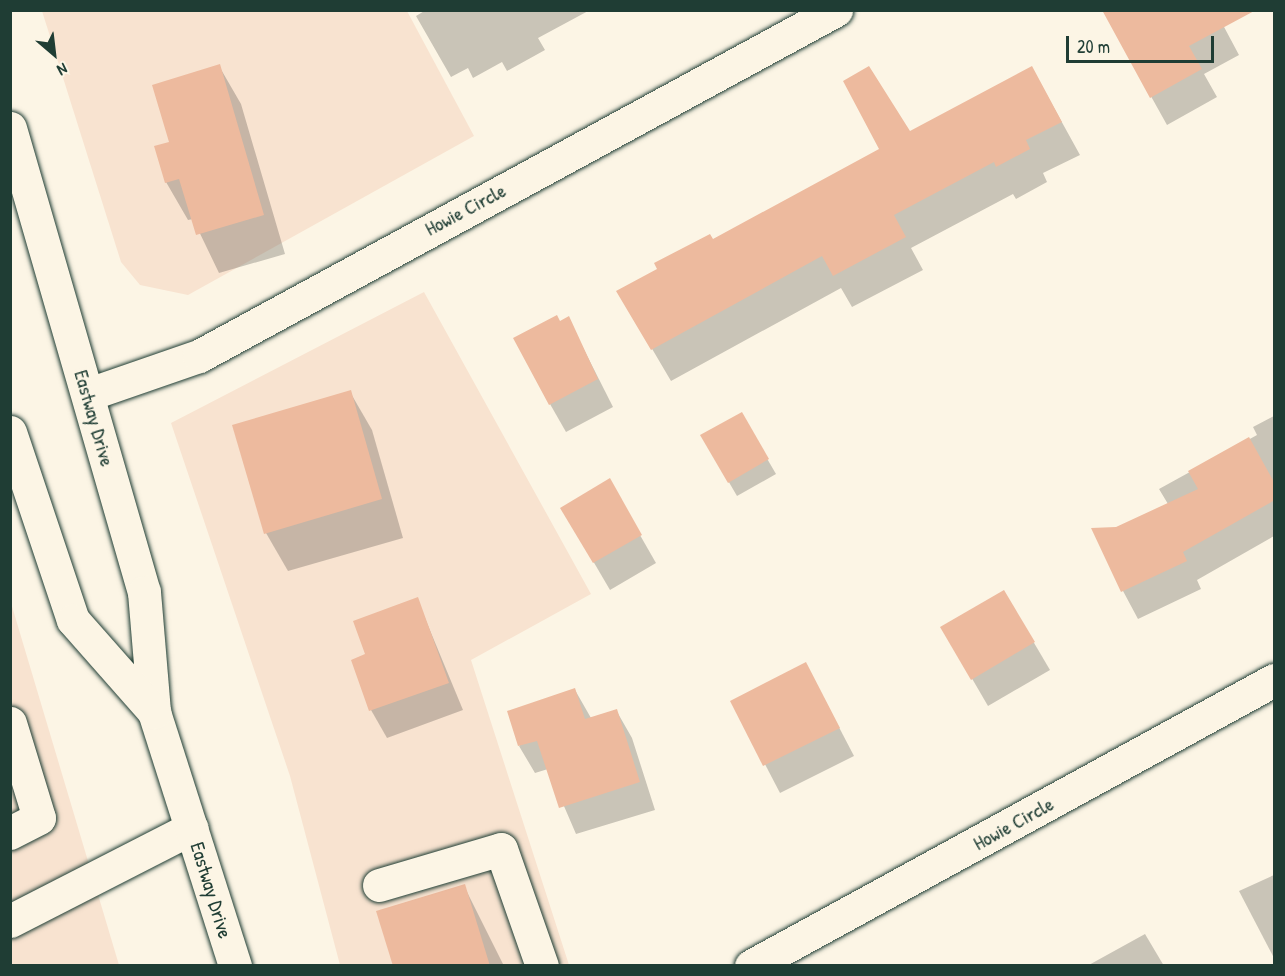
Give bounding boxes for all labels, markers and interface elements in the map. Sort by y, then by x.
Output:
north arrow [24,24,84,84]
scale bar [1069,24,1218,62]
text: 20 m [1077,34,1110,59]
text: N [54,58,71,82]
street label: Howie Circle [421,178,509,240]
street label: Eastway Drive [70,367,120,469]
street label: Howie Circle [969,791,1057,855]
street label: Eastway Drive [186,839,238,941]

